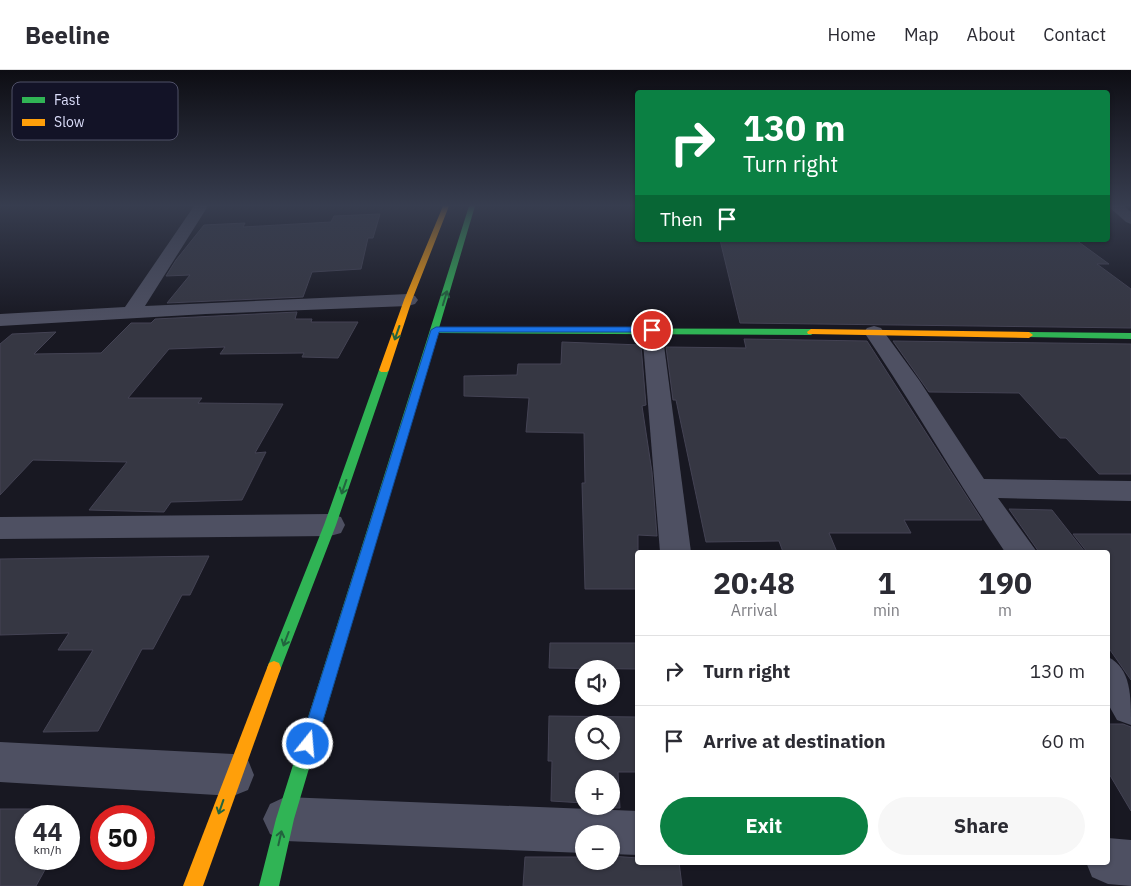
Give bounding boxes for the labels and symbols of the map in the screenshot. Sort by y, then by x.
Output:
legend [12,82,178,140]
text: Fast [54,91,80,109]
text: Slow [54,113,85,131]
one-way arrow [441,290,451,306]
pin [631,309,673,351]
one-way arrow [392,325,401,341]
one-way arrow [338,479,348,495]
one-way arrow [281,631,290,646]
position arrow [281,717,333,769]
one-way arrow [216,798,225,814]
speed limit sign: 50 [90,805,155,870]
one-way arrow [276,831,285,847]

